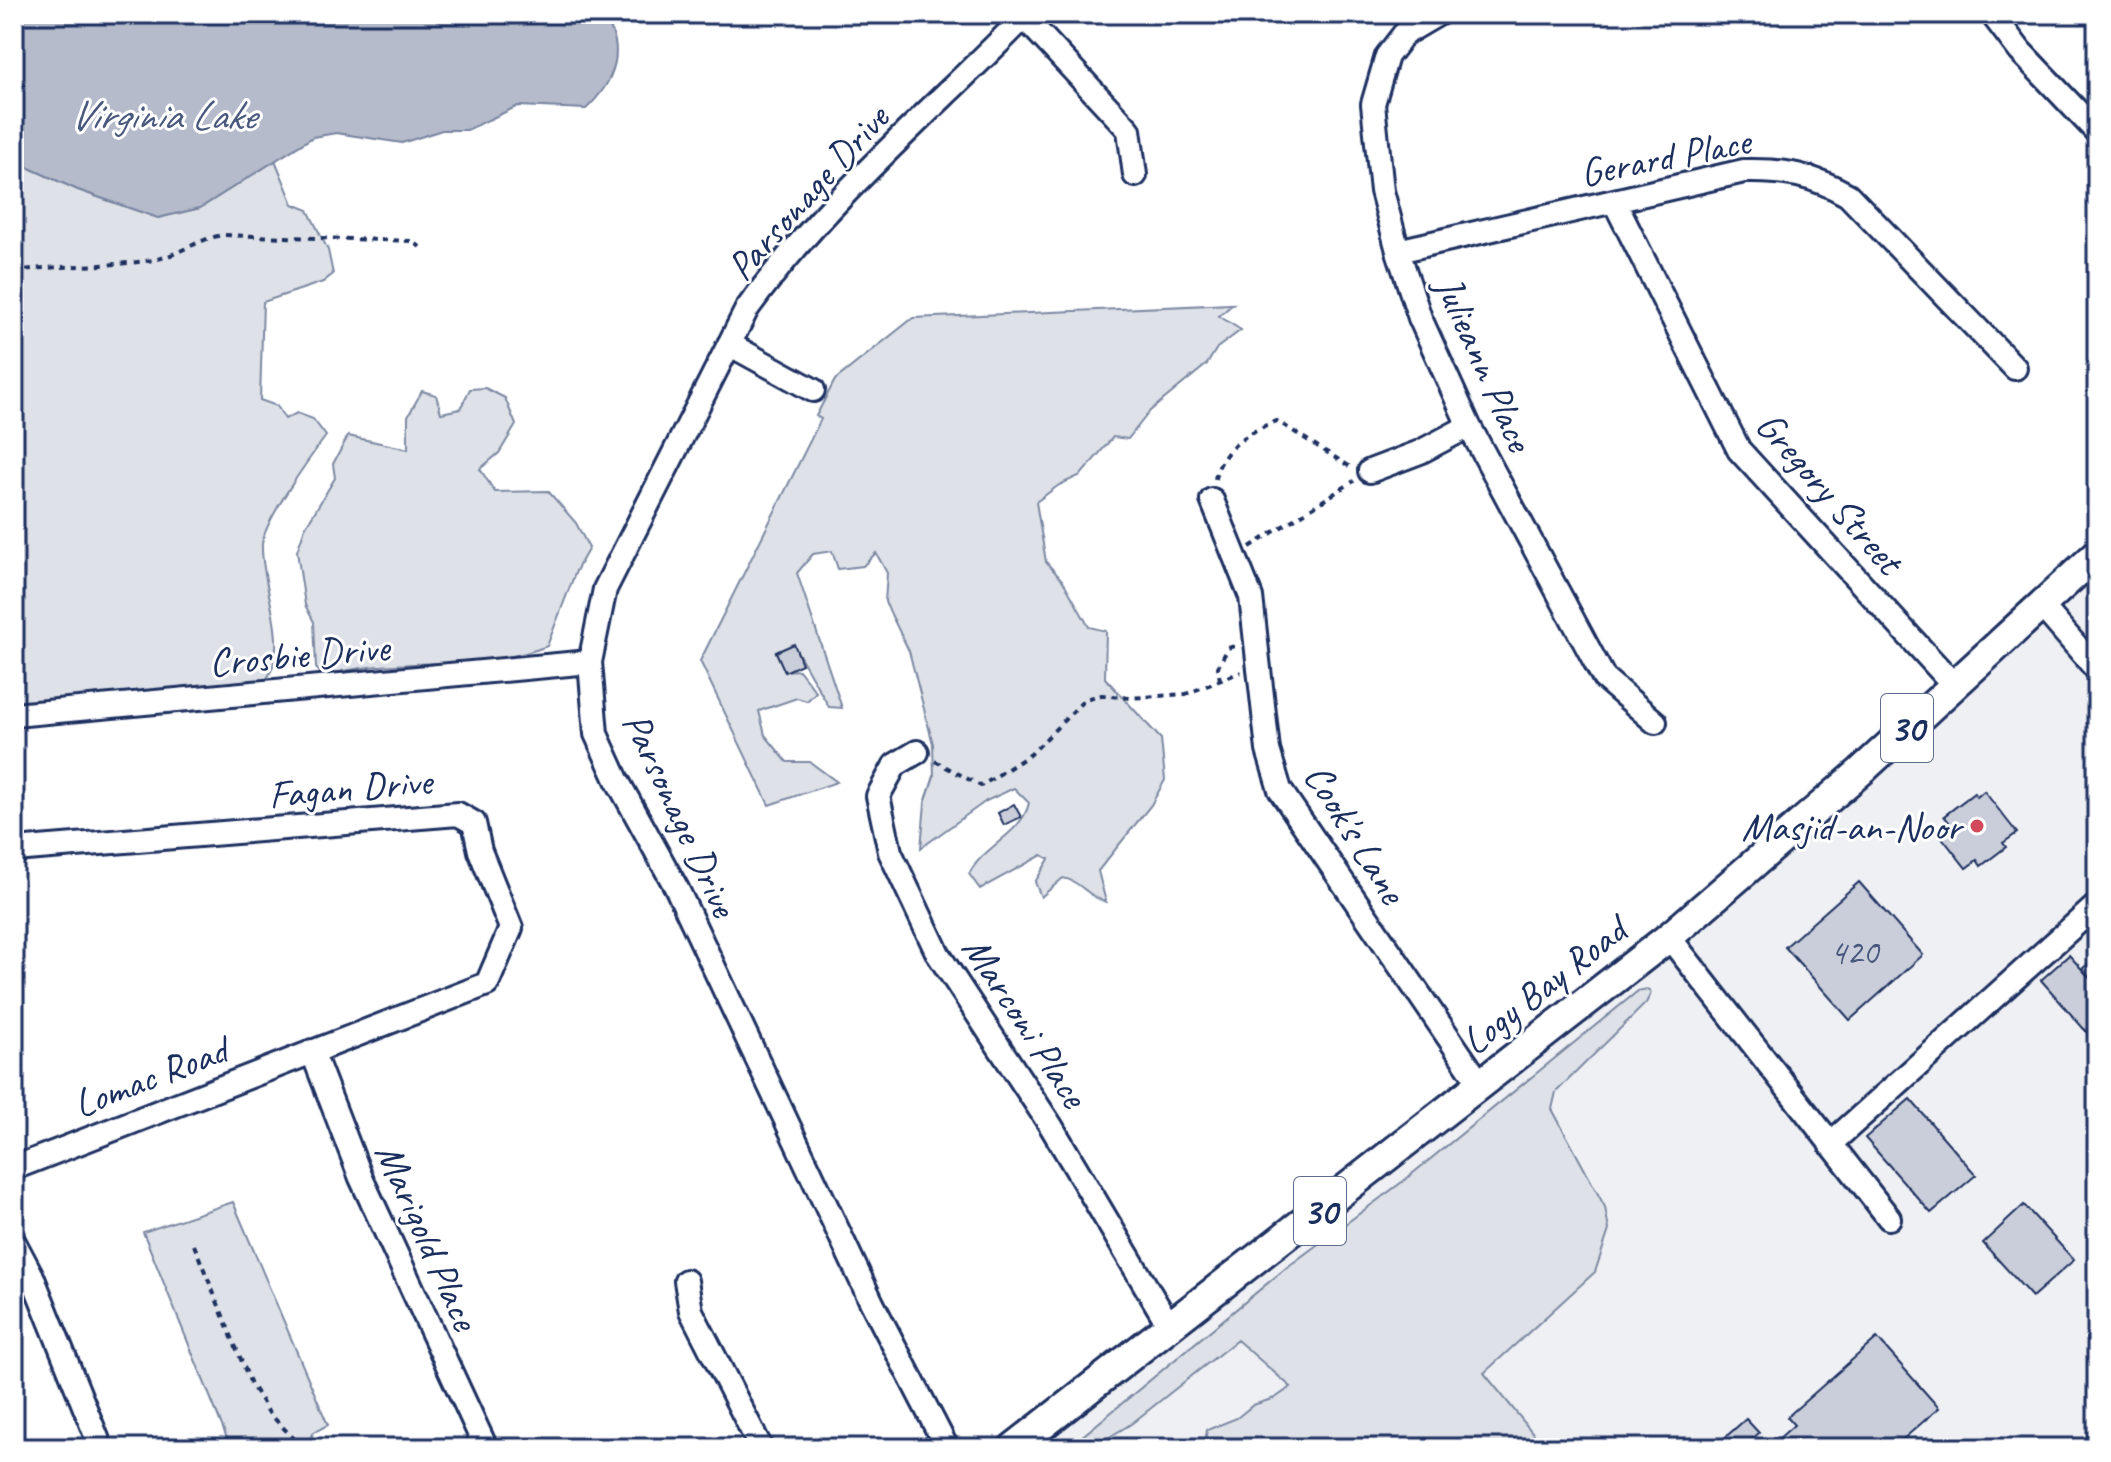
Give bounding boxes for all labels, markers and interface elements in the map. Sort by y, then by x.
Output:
water label: Virginia Lake [69,89,261,142]
street label: Parsonage Drive [716,92,902,291]
street label: Gerard Place [1576,115,1757,198]
street label: Julieann Place [1423,267,1546,461]
street label: Gregory Street [1745,401,1916,587]
street label: Crosbie Drive [207,622,394,688]
road number: 30 [1881,694,1933,762]
street label: Parsonage Drive [611,705,750,927]
street label: Cook's Lane [1293,754,1419,915]
street label: Fagan Drive [266,756,437,820]
place label: Masjid-an-Noor [1742,802,1965,852]
marker: Masjid-an-Noor [1968,817,1986,835]
street label: Logy Bay Road [1451,902,1641,1066]
street label: Marconi Place [951,926,1101,1119]
house number: 420 [1830,929,1881,975]
street label: Lomac Road [66,1023,239,1129]
street label: Marigold Place [364,1135,492,1340]
road number: 30 [1294,1177,1346,1245]

